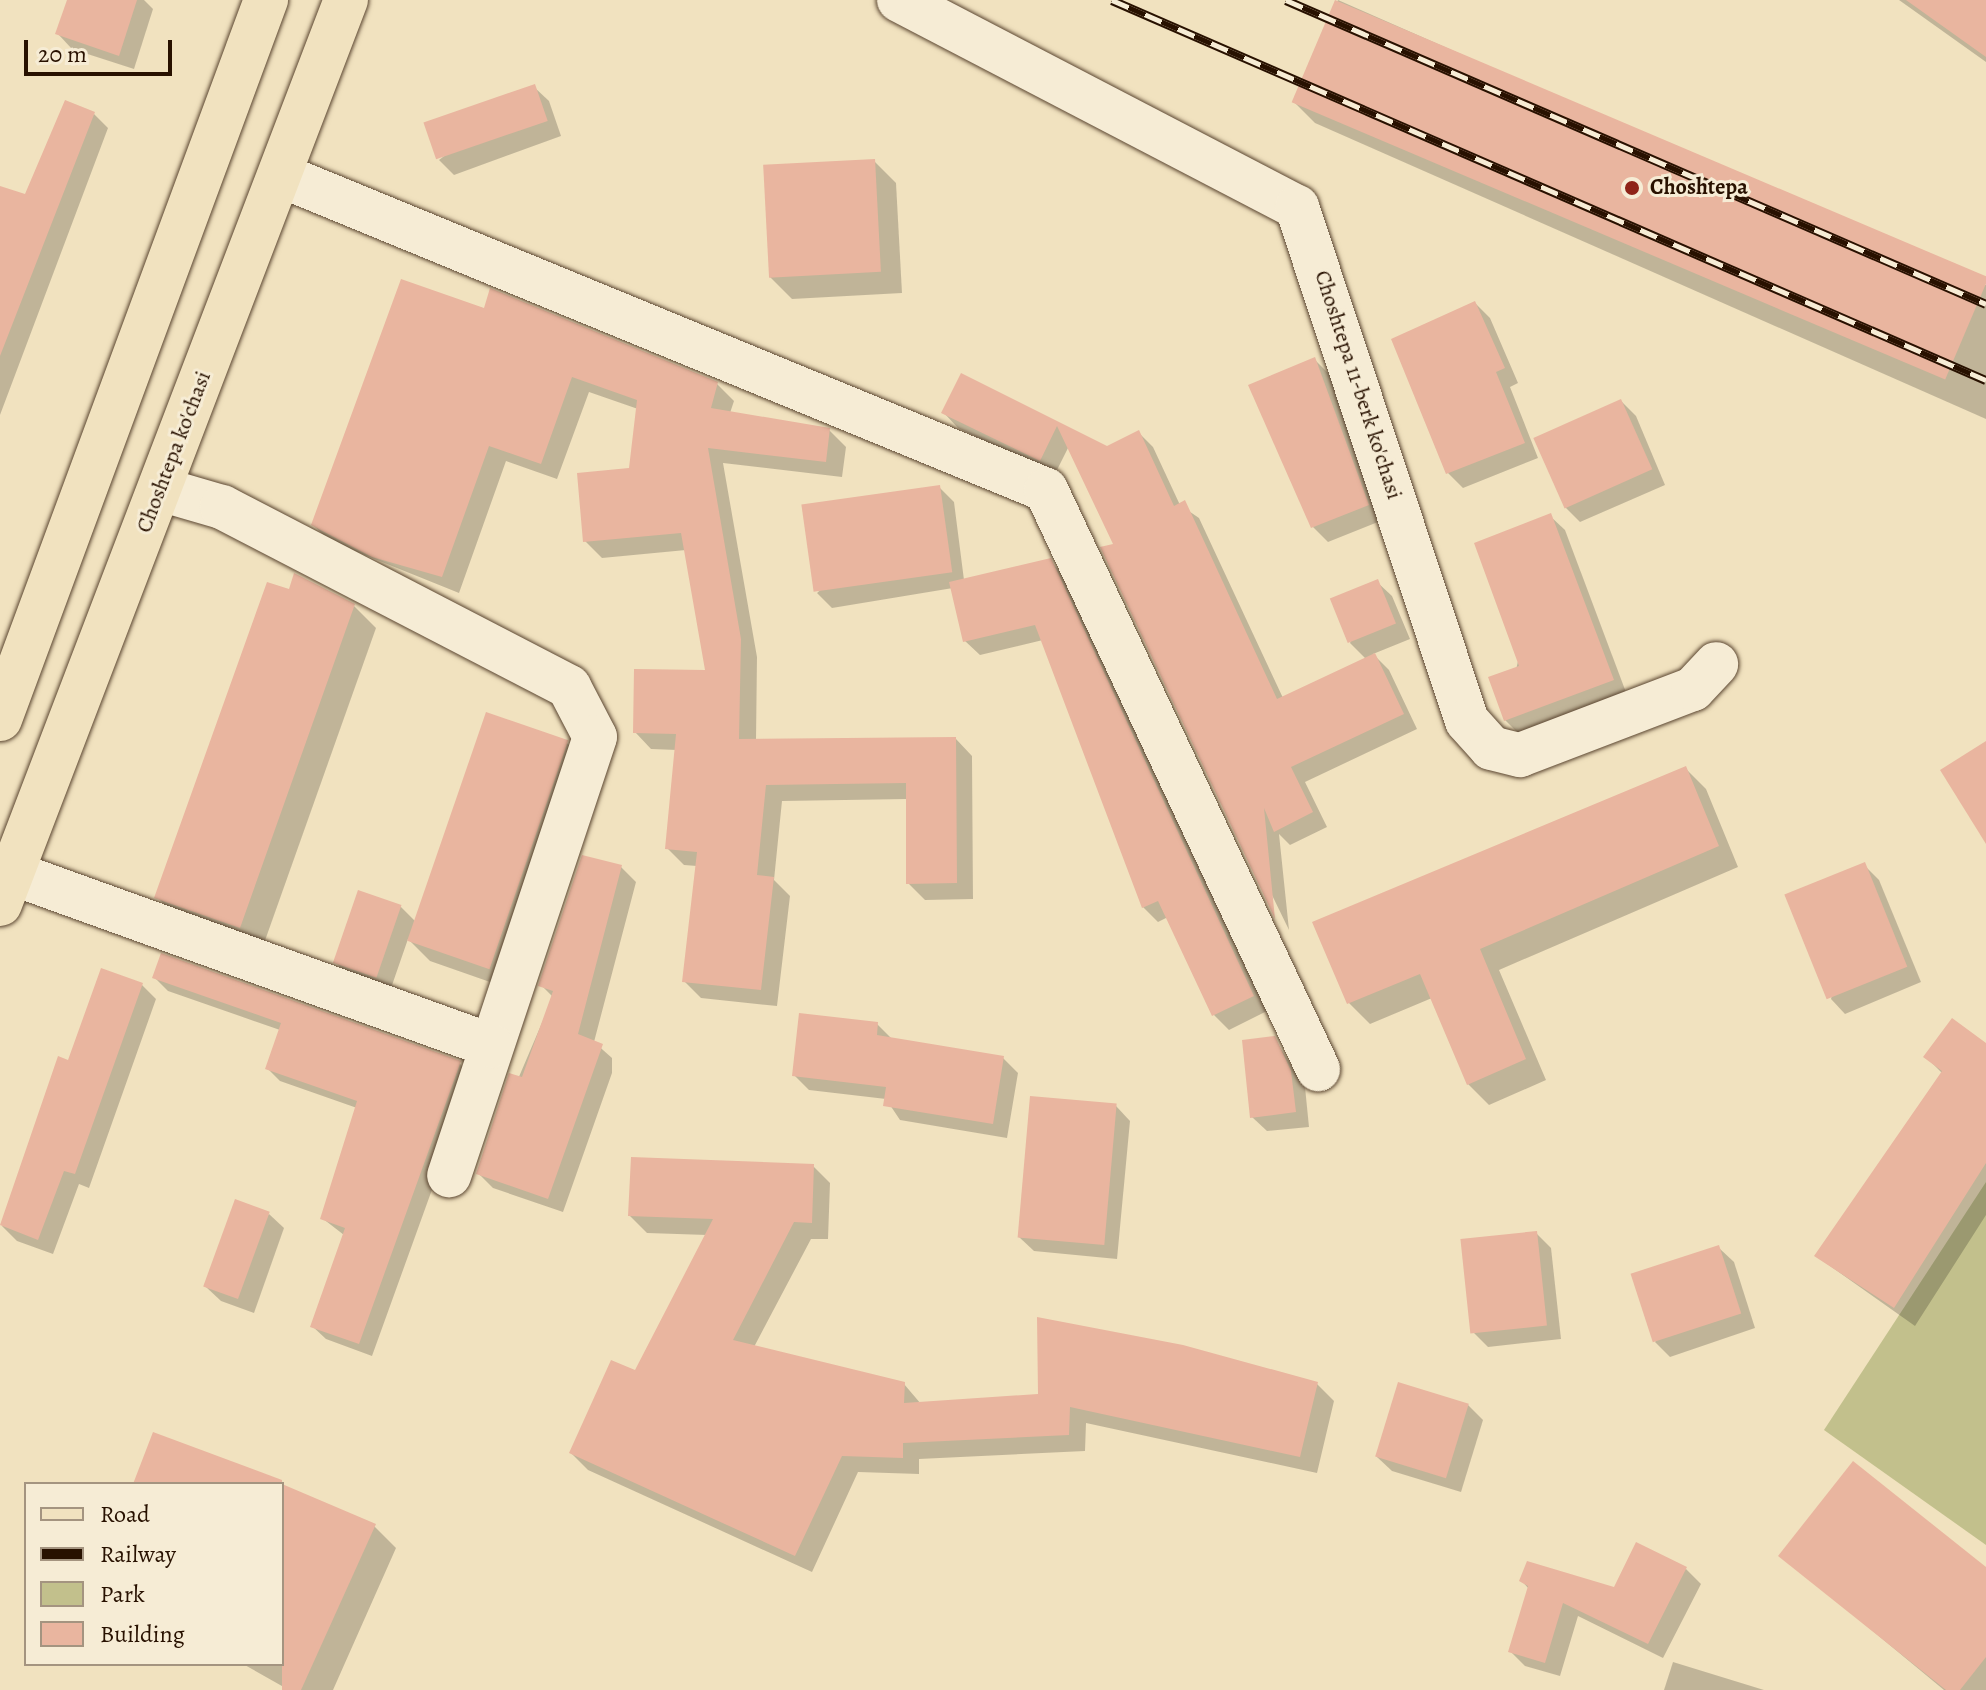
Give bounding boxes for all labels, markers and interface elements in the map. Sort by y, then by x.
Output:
scale bar [28,24,176,74]
text: 20 m [38,38,87,70]
place label: Choshtepa [1650,175,1748,201]
marker: Choshtepa [1621,177,1643,199]
street label: Choshtepa 11-berk ko'chasi [1309,267,1407,503]
street label: Choshtepa ko'chasi [131,368,217,536]
legend [24,1482,284,1666]
text: Road [100,1498,150,1530]
text: Railway [100,1538,176,1570]
text: Park [100,1578,145,1610]
text: Building [100,1618,185,1650]

